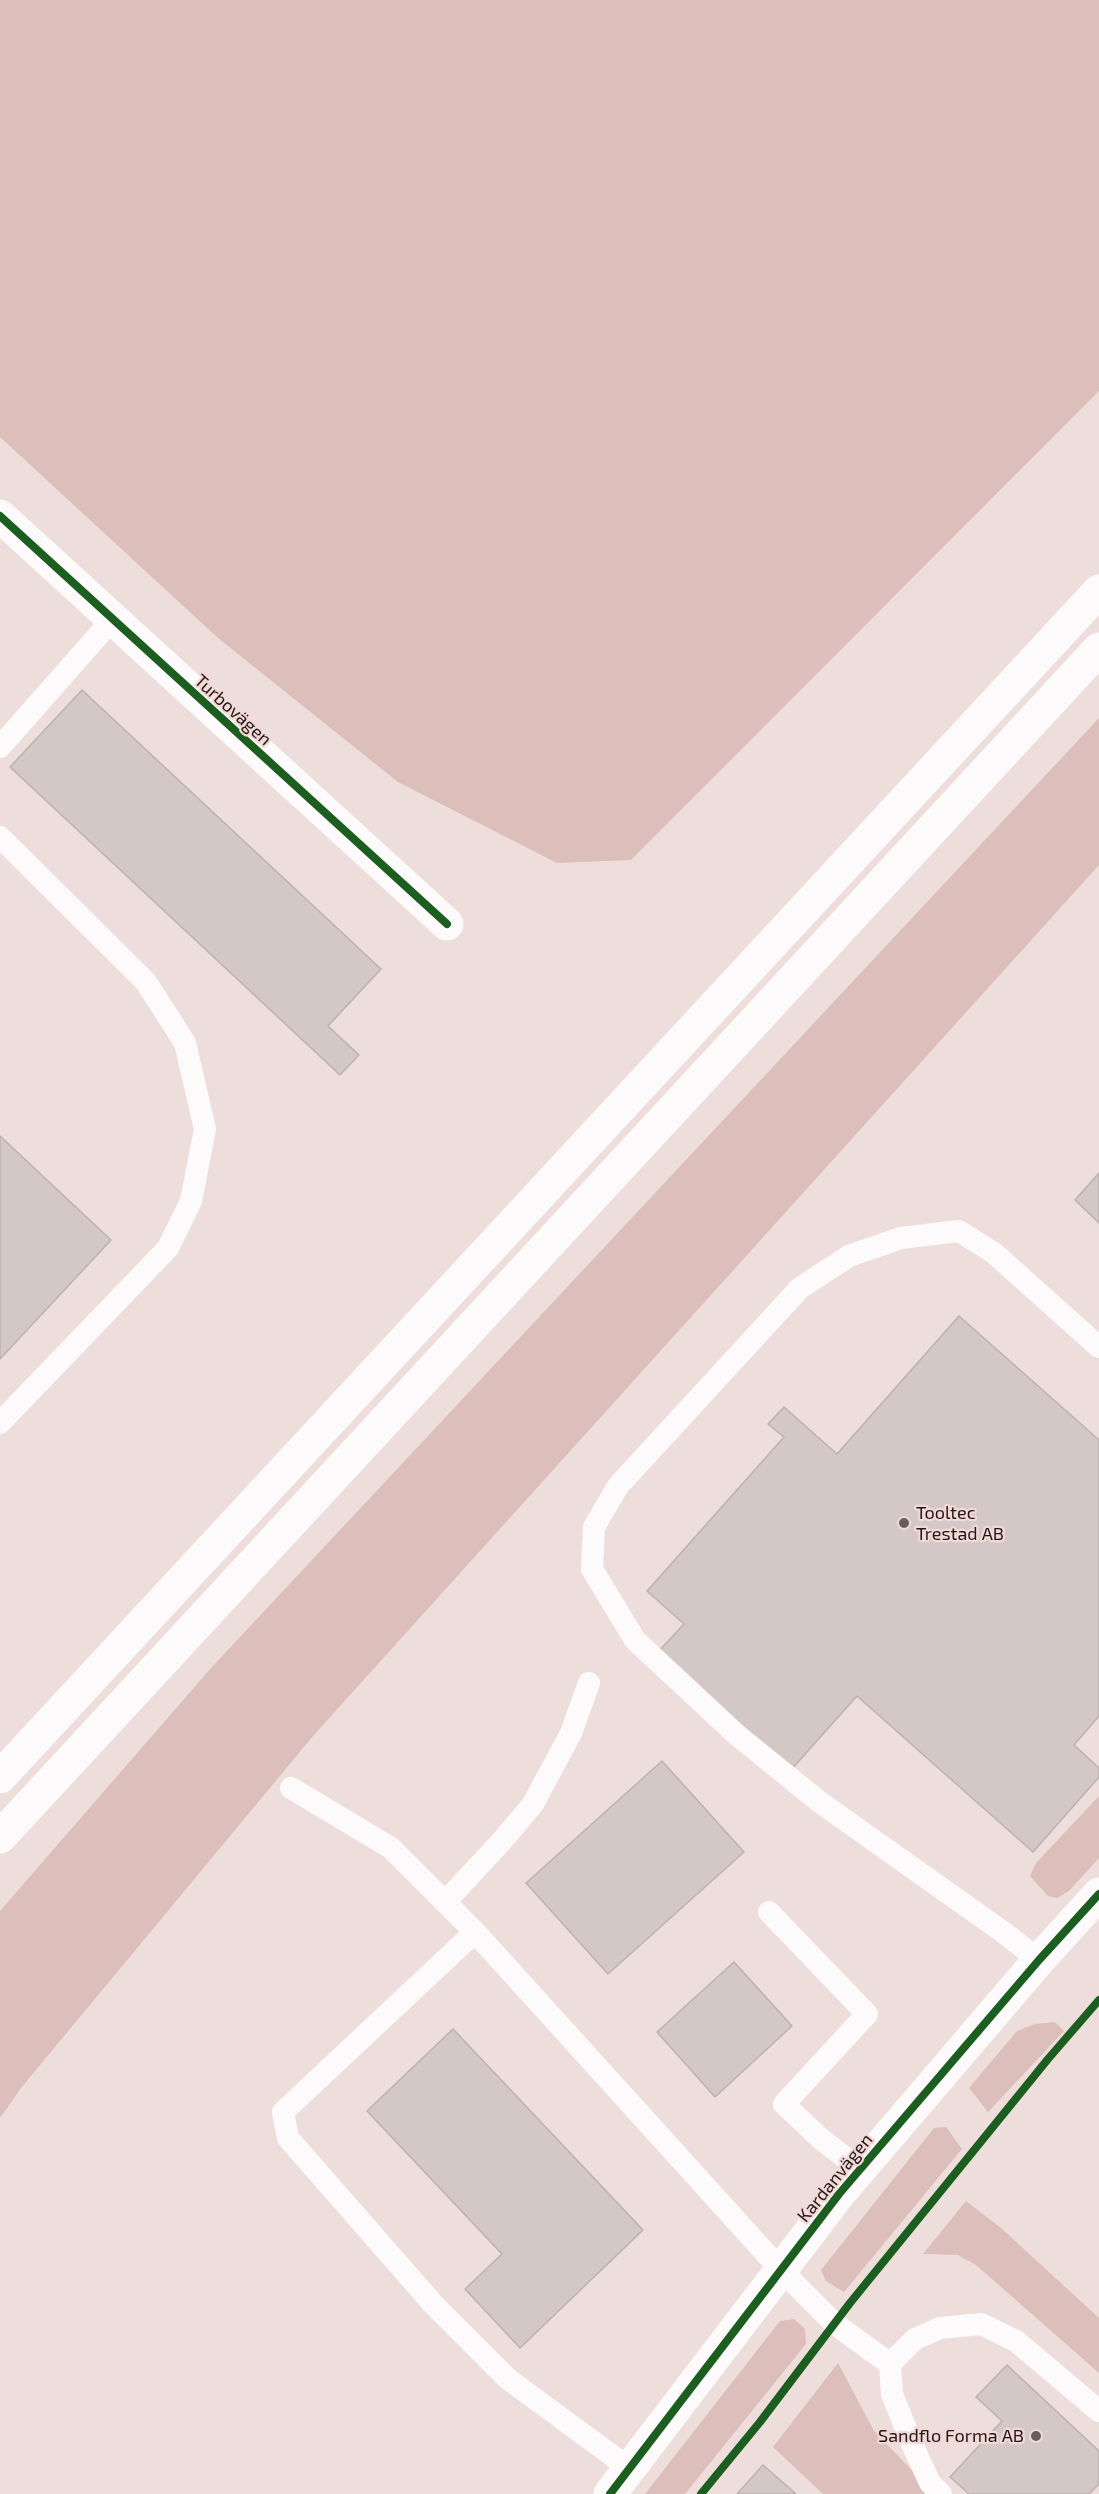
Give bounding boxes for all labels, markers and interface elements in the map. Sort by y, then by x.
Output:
street label: Turbovägen [190,670,276,750]
place label: Tooltec Trestad AB [916,1502,1004,1544]
marker: Tooltec Trestad AB [897,1516,911,1530]
street label: Kardanvägen [793,2129,877,2227]
place label: Sandflo Forma AB [878,2425,1024,2447]
marker: Sandflo Forma AB [1029,2429,1043,2443]

